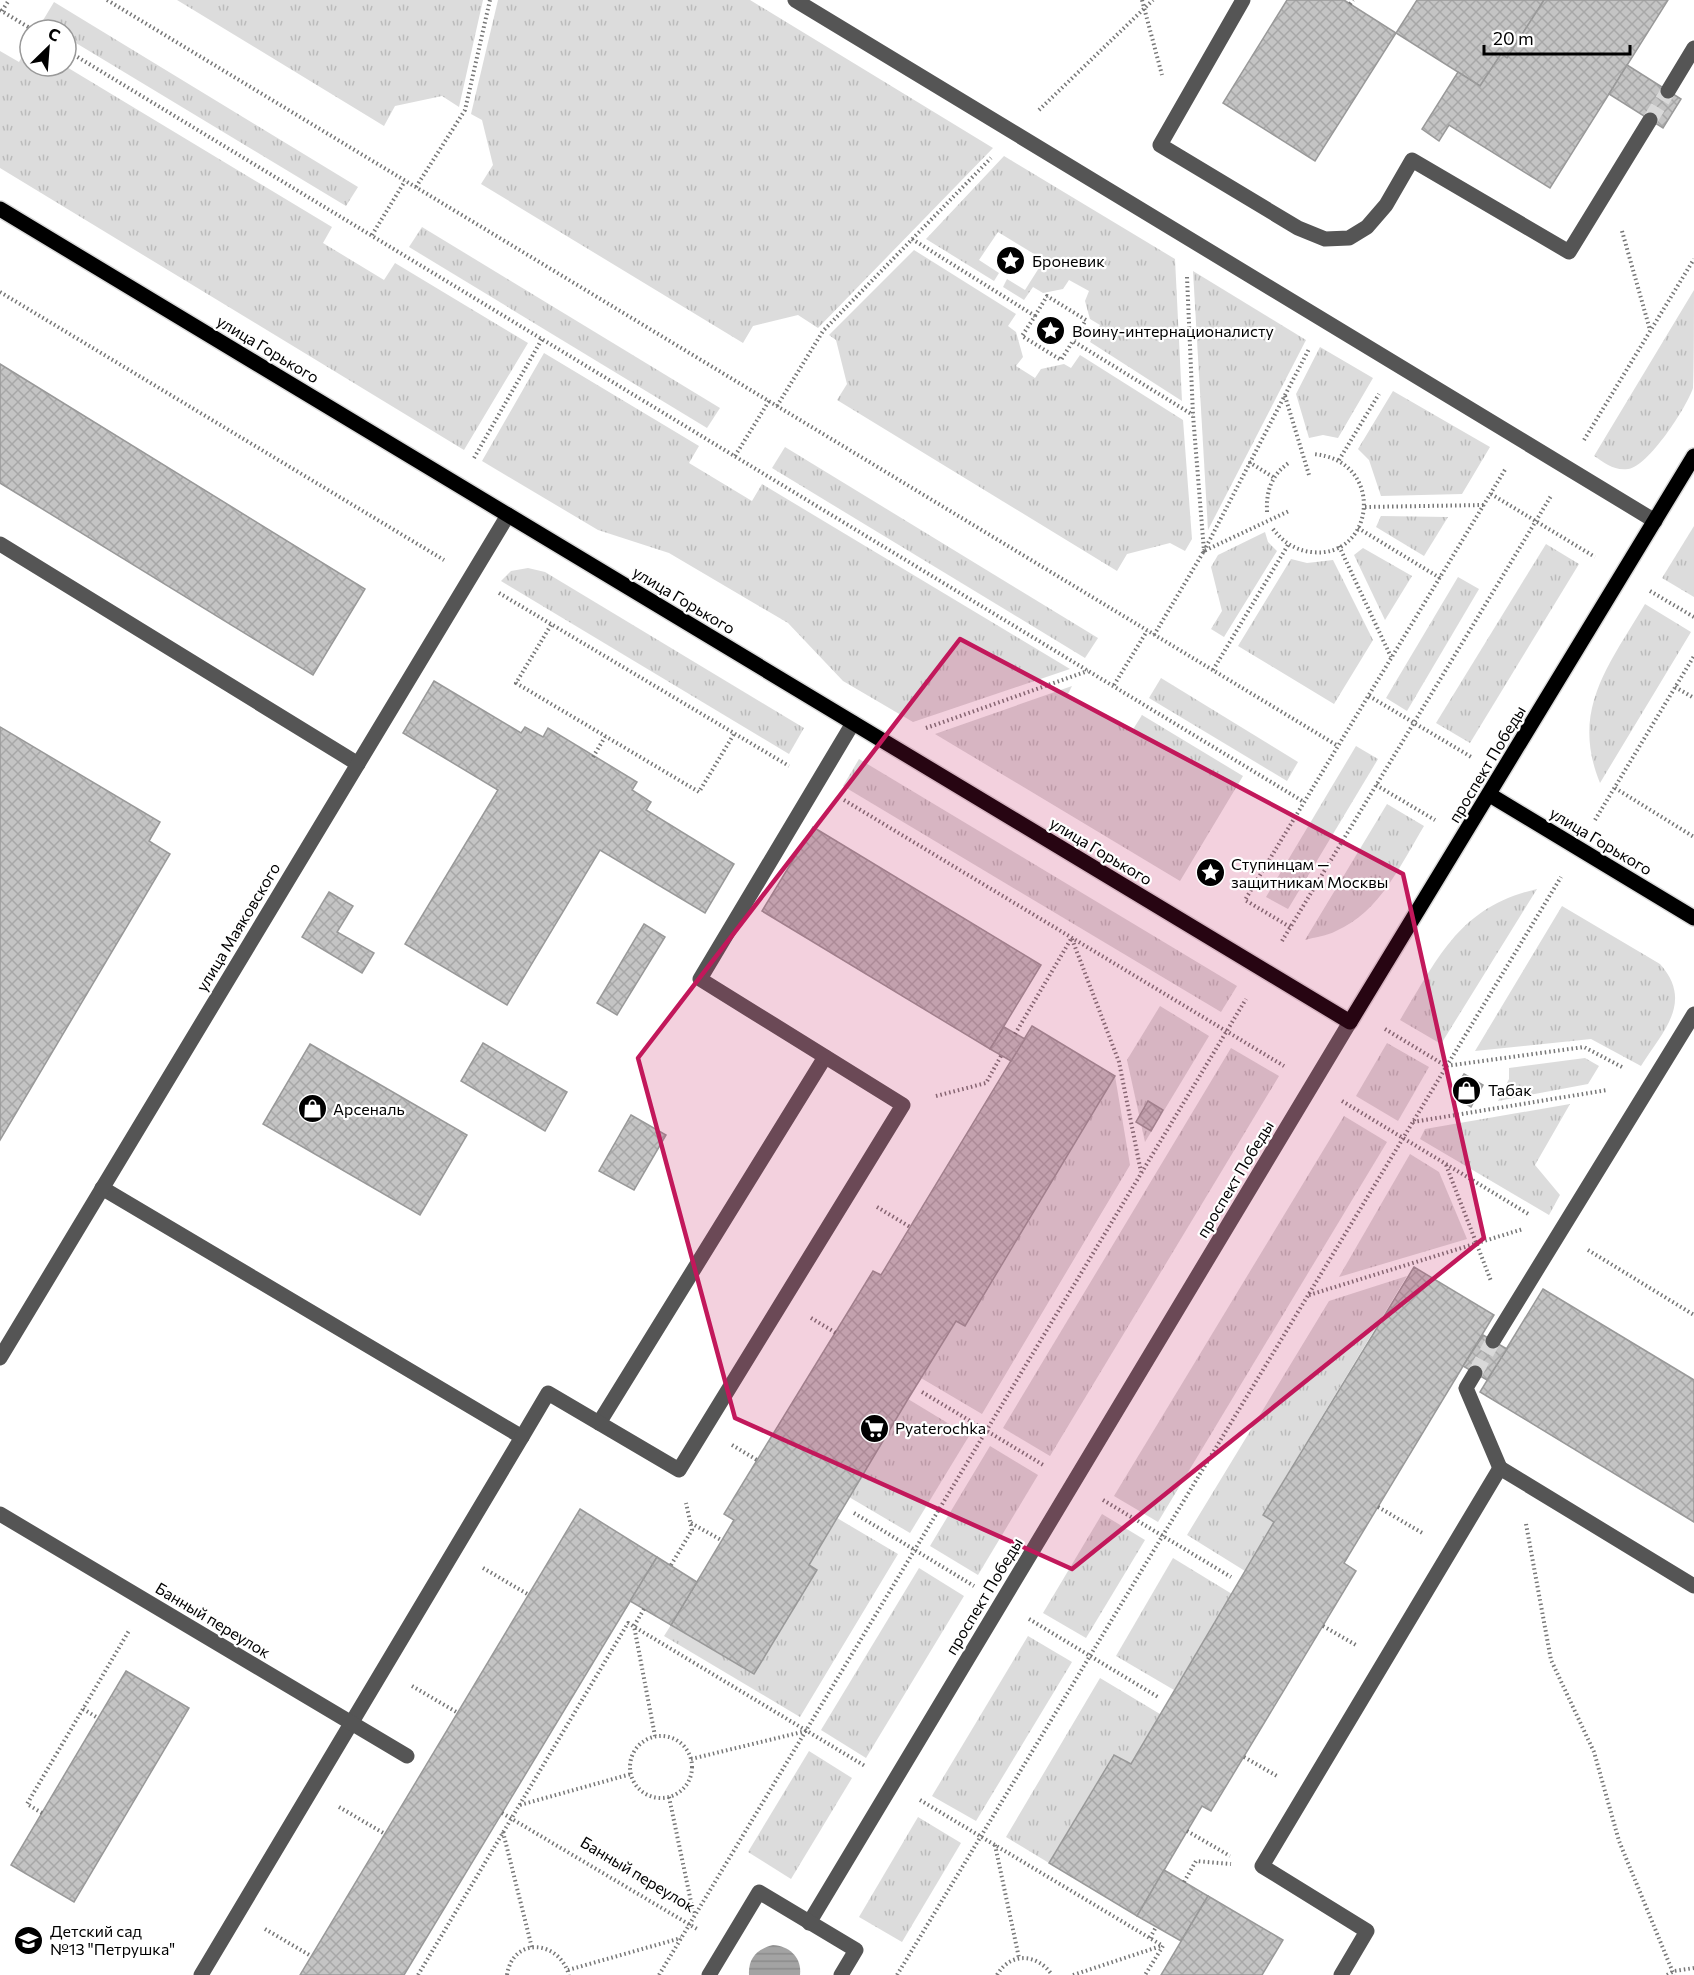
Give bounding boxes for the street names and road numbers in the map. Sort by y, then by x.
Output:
street label: улица Горького [214,311,323,387]
street label: улица Горького [630,562,739,638]
street label: проспект Победы [1444,702,1529,826]
street label: улица Горького [1547,803,1656,879]
street label: улица Горького [1047,813,1156,889]
street label: улица Маяковского [192,859,284,995]
street label: проспект Победы [1192,1117,1277,1241]
street label: проспект Победы [941,1534,1026,1658]
street label: Банный переулок [152,1578,275,1662]
street label: Банный переулок [577,1832,700,1916]

